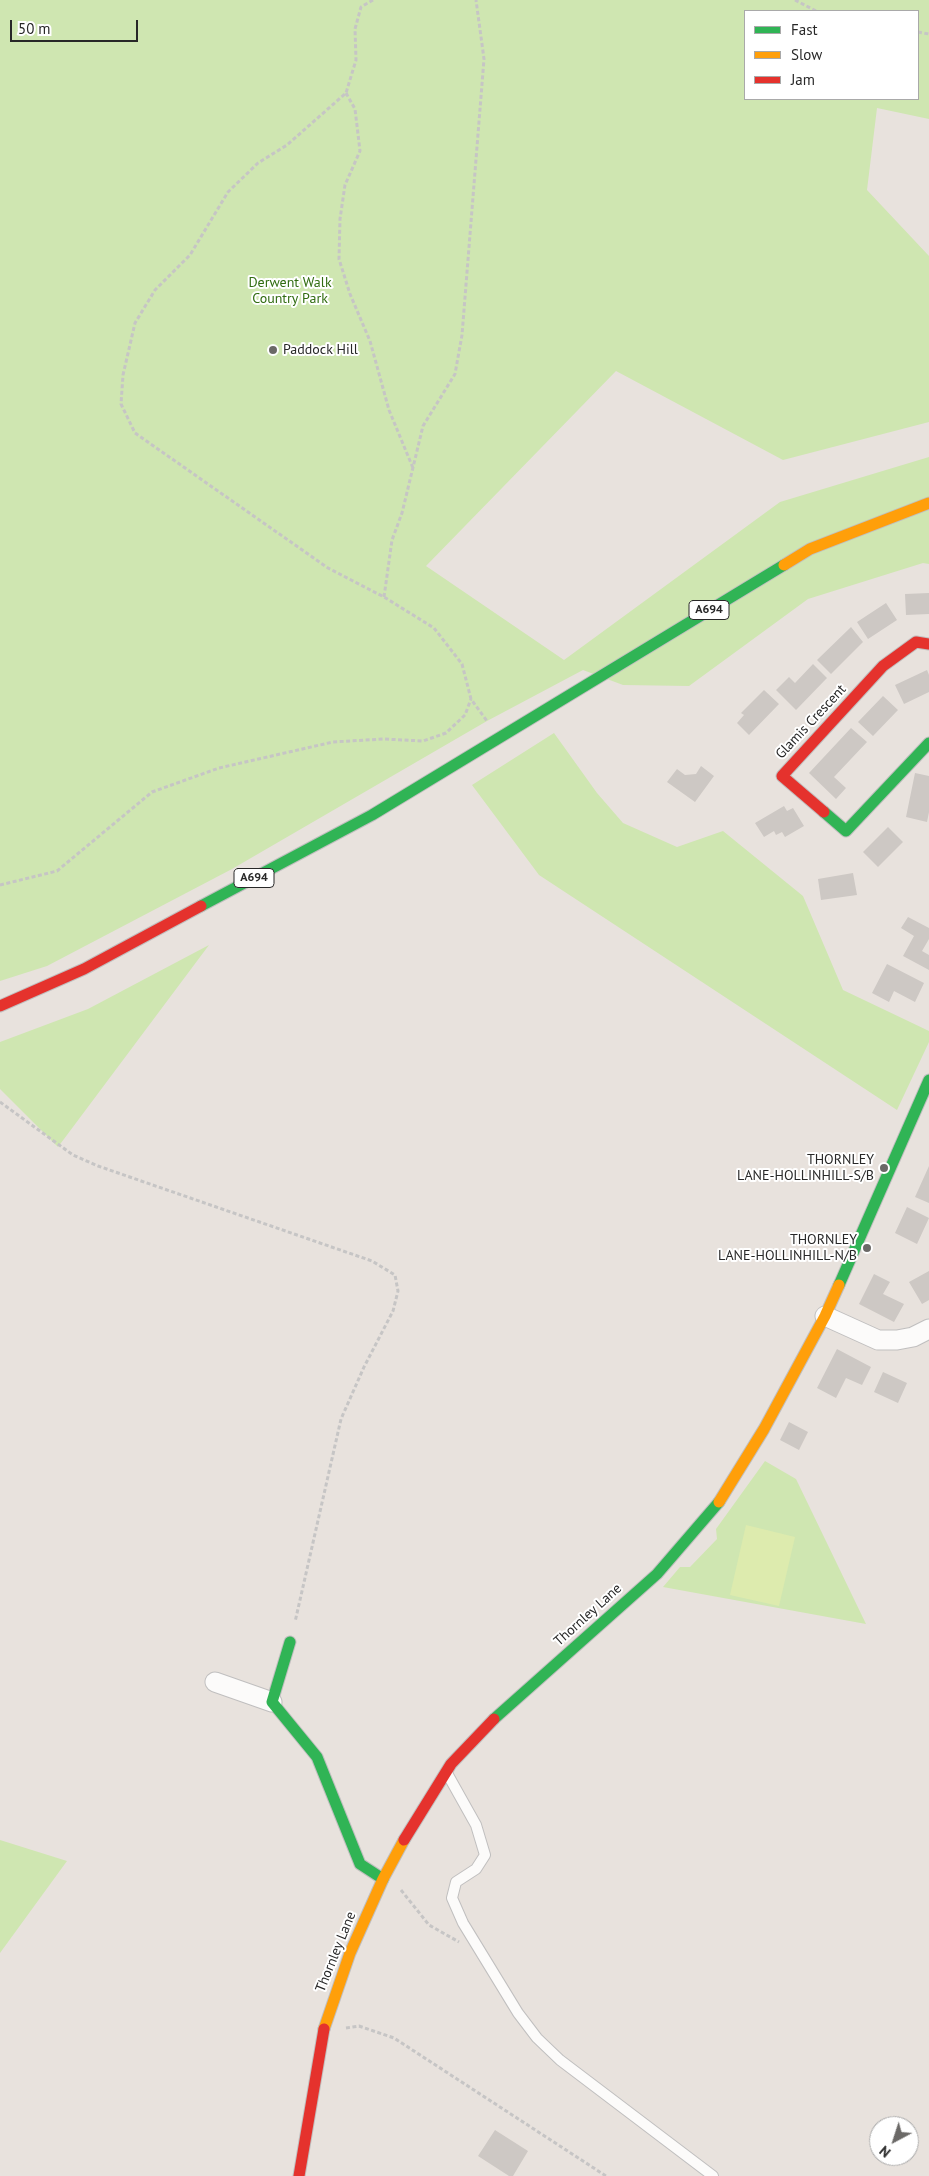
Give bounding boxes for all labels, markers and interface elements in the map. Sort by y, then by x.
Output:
scale bar [12,10,140,42]
legend [744,10,919,100]
text: 50 m [18,19,51,38]
text: Fast [791,20,818,39]
text: Slow [791,45,822,64]
text: Jam [791,70,815,89]
park label: Derwent Walk Country Park [248,275,332,308]
place label: Paddock Hill [283,342,358,358]
marker: Paddock Hill [267,344,279,356]
road number: A694 [689,600,729,620]
street label: Glamis Crescent [772,681,850,763]
road number: A694 [234,868,274,888]
place label: THORNLEY LANE-HOLLINHILL-S/B [737,1152,874,1184]
marker: THORNLEY LANE-HOLLINHILL-S/B [878,1162,890,1174]
place label: THORNLEY LANE-HOLLINHILL-N/B [718,1232,857,1264]
marker: THORNLEY LANE-HOLLINHILL-N/B [861,1242,873,1254]
street label: Thornley Lane [551,1580,625,1650]
street label: Thornley Lane [312,1909,360,1995]
north arrow [869,2116,919,2166]
text: N [876,2142,894,2162]

